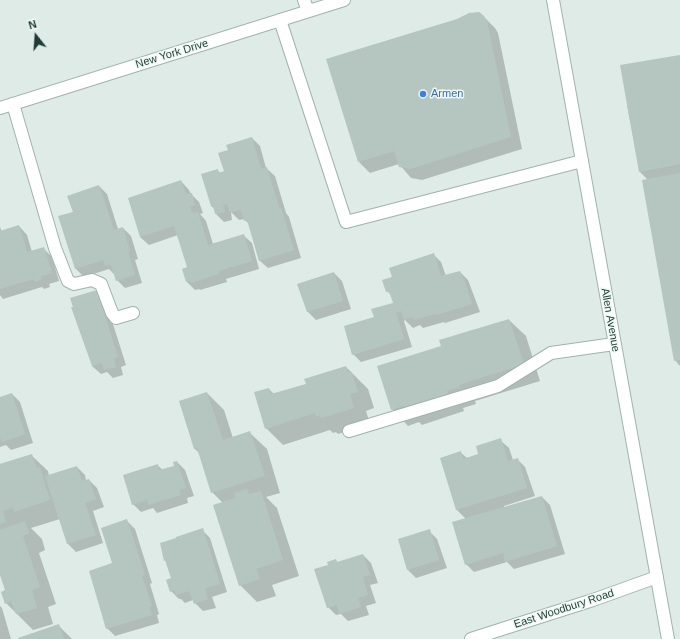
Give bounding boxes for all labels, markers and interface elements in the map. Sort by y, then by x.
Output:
north arrow [16,16,56,56]
text: N [27,18,38,31]
street label: New York Drive [134,37,210,71]
place label: Armen [431,87,463,101]
marker: Armen [418,89,428,99]
street label: Allen Avenue [598,287,622,353]
street label: East Woodbury Road [512,587,616,631]

